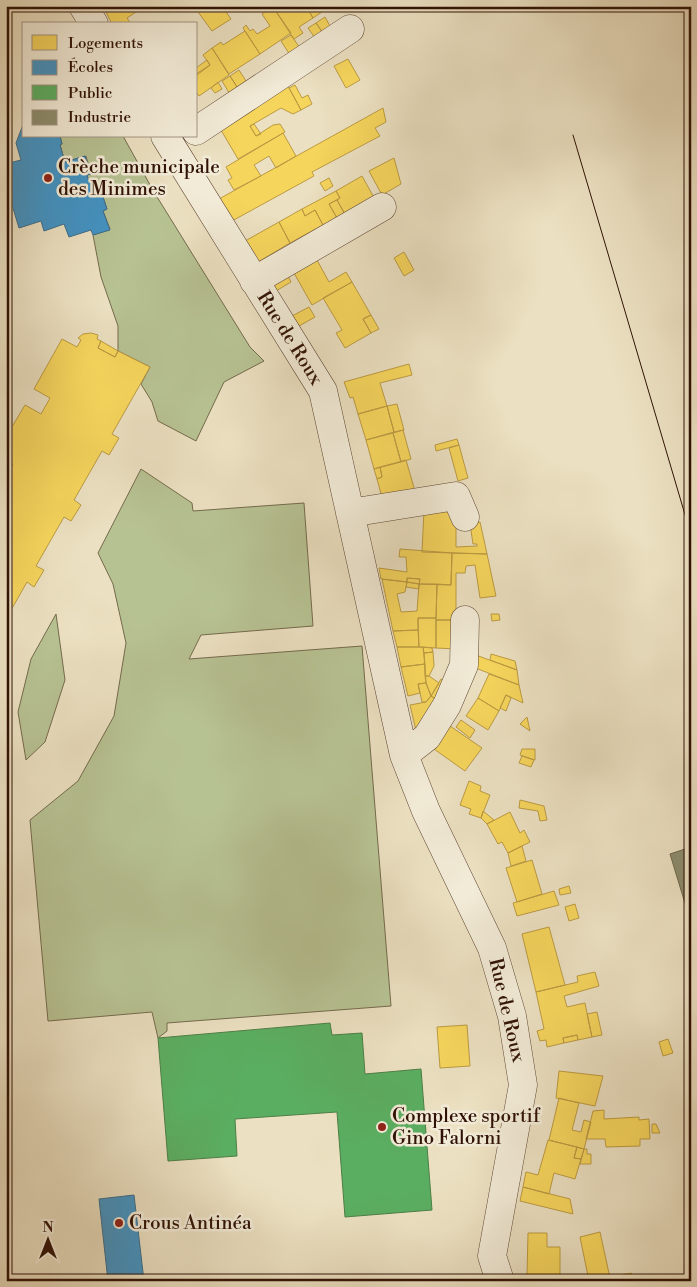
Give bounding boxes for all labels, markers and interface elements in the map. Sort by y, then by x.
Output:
legend [22,22,198,138]
text: Logements [68,34,143,53]
text: Écoles [68,57,113,77]
text: Public [68,84,112,103]
text: Industrie [68,108,131,127]
place label: Crèche municipale des Minimes [58,155,220,201]
marker: Crèche municipale des Minimes [42,172,54,184]
street label: Rue de Roux [252,287,328,390]
street label: Rue de Roux [483,956,531,1065]
place label: Complexe sportif Gino Falorni [392,1104,541,1150]
marker: Complexe sportif Gino Falorni [376,1121,388,1133]
place label: Crous Antinéa [129,1211,252,1235]
north arrow [22,1214,72,1264]
marker: Crous Antinéa [113,1217,125,1229]
text: N [42,1219,54,1237]

